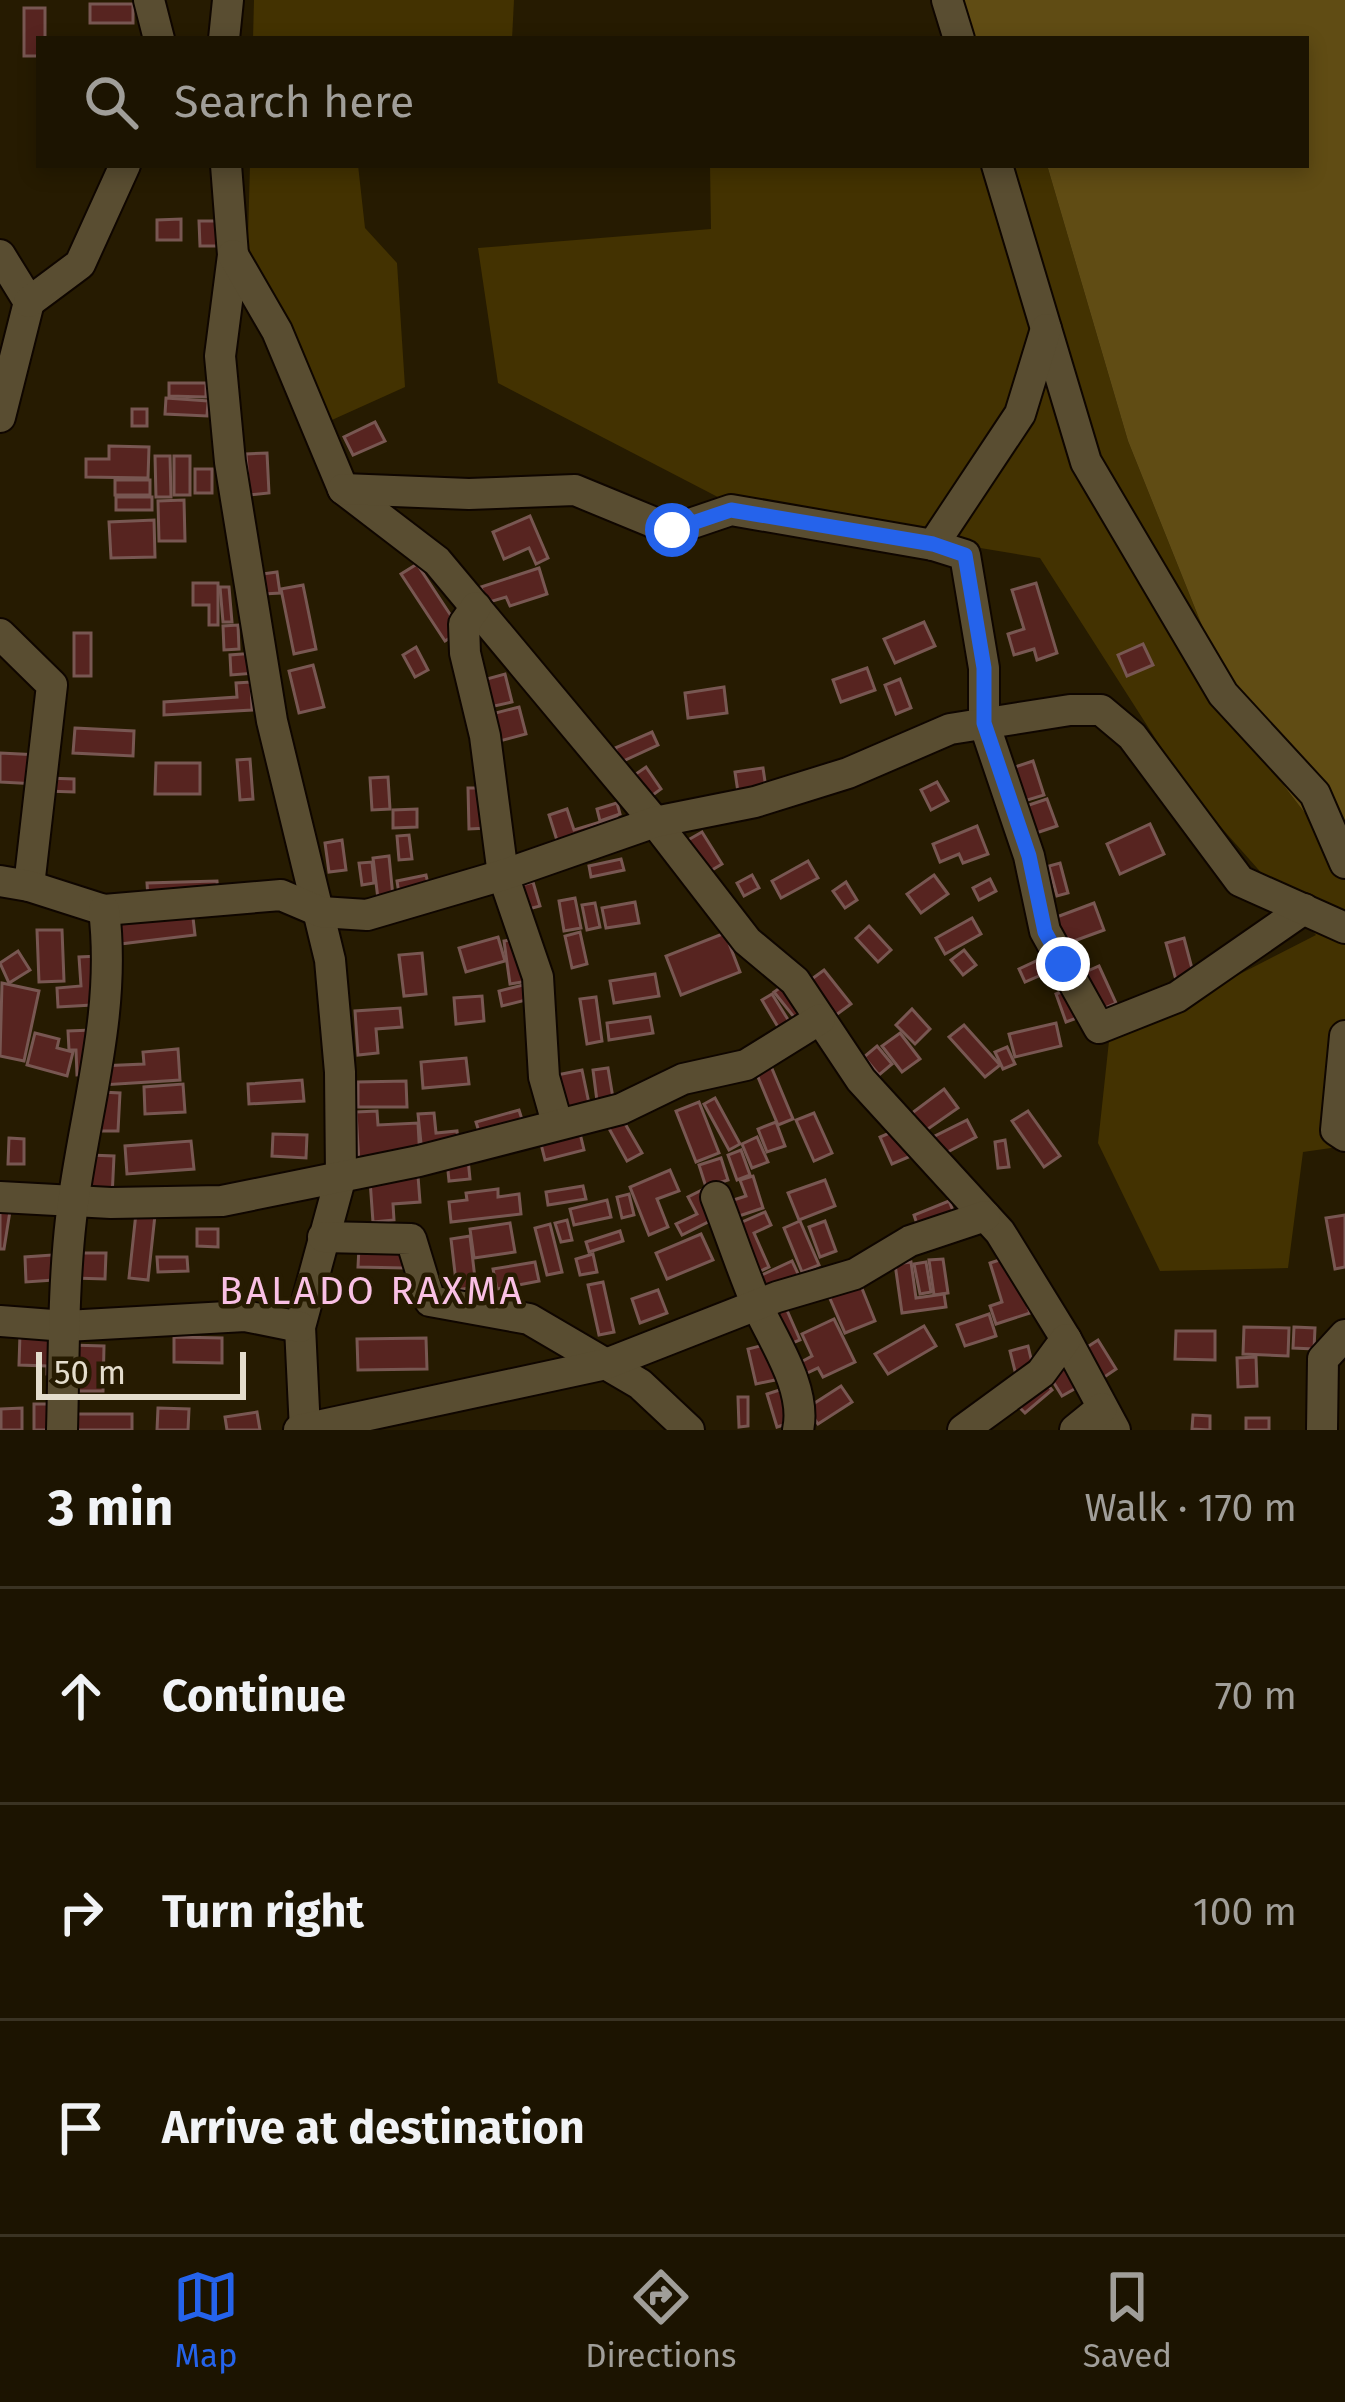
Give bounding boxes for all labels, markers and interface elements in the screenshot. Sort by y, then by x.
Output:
search box [36,36,1309,168]
icon: search [78,69,144,135]
text: Search here [174,75,414,129]
route start [645,503,699,557]
route end [1036,937,1090,991]
district label: BALADO RAXMA [219,1268,525,1314]
scale bar [36,1346,246,1399]
text: 50 m [54,1353,126,1393]
text: 3 min [48,1477,174,1539]
text: Walk · 170 m [1084,1485,1297,1531]
icon: ahead [48,1663,114,1729]
text: Continue [162,1669,346,1723]
text: 70 m [1215,1673,1297,1719]
icon: right [48,1879,114,1945]
text: Turn right [162,1885,364,1939]
text: 100 m [1193,1889,1297,1935]
icon: arrive [48,2095,114,2161]
text: Arrive at destination [162,2101,585,2155]
tab: Map [173,2264,239,2376]
tab: Directions [585,2264,737,2376]
tab: Saved [1083,2264,1172,2376]

